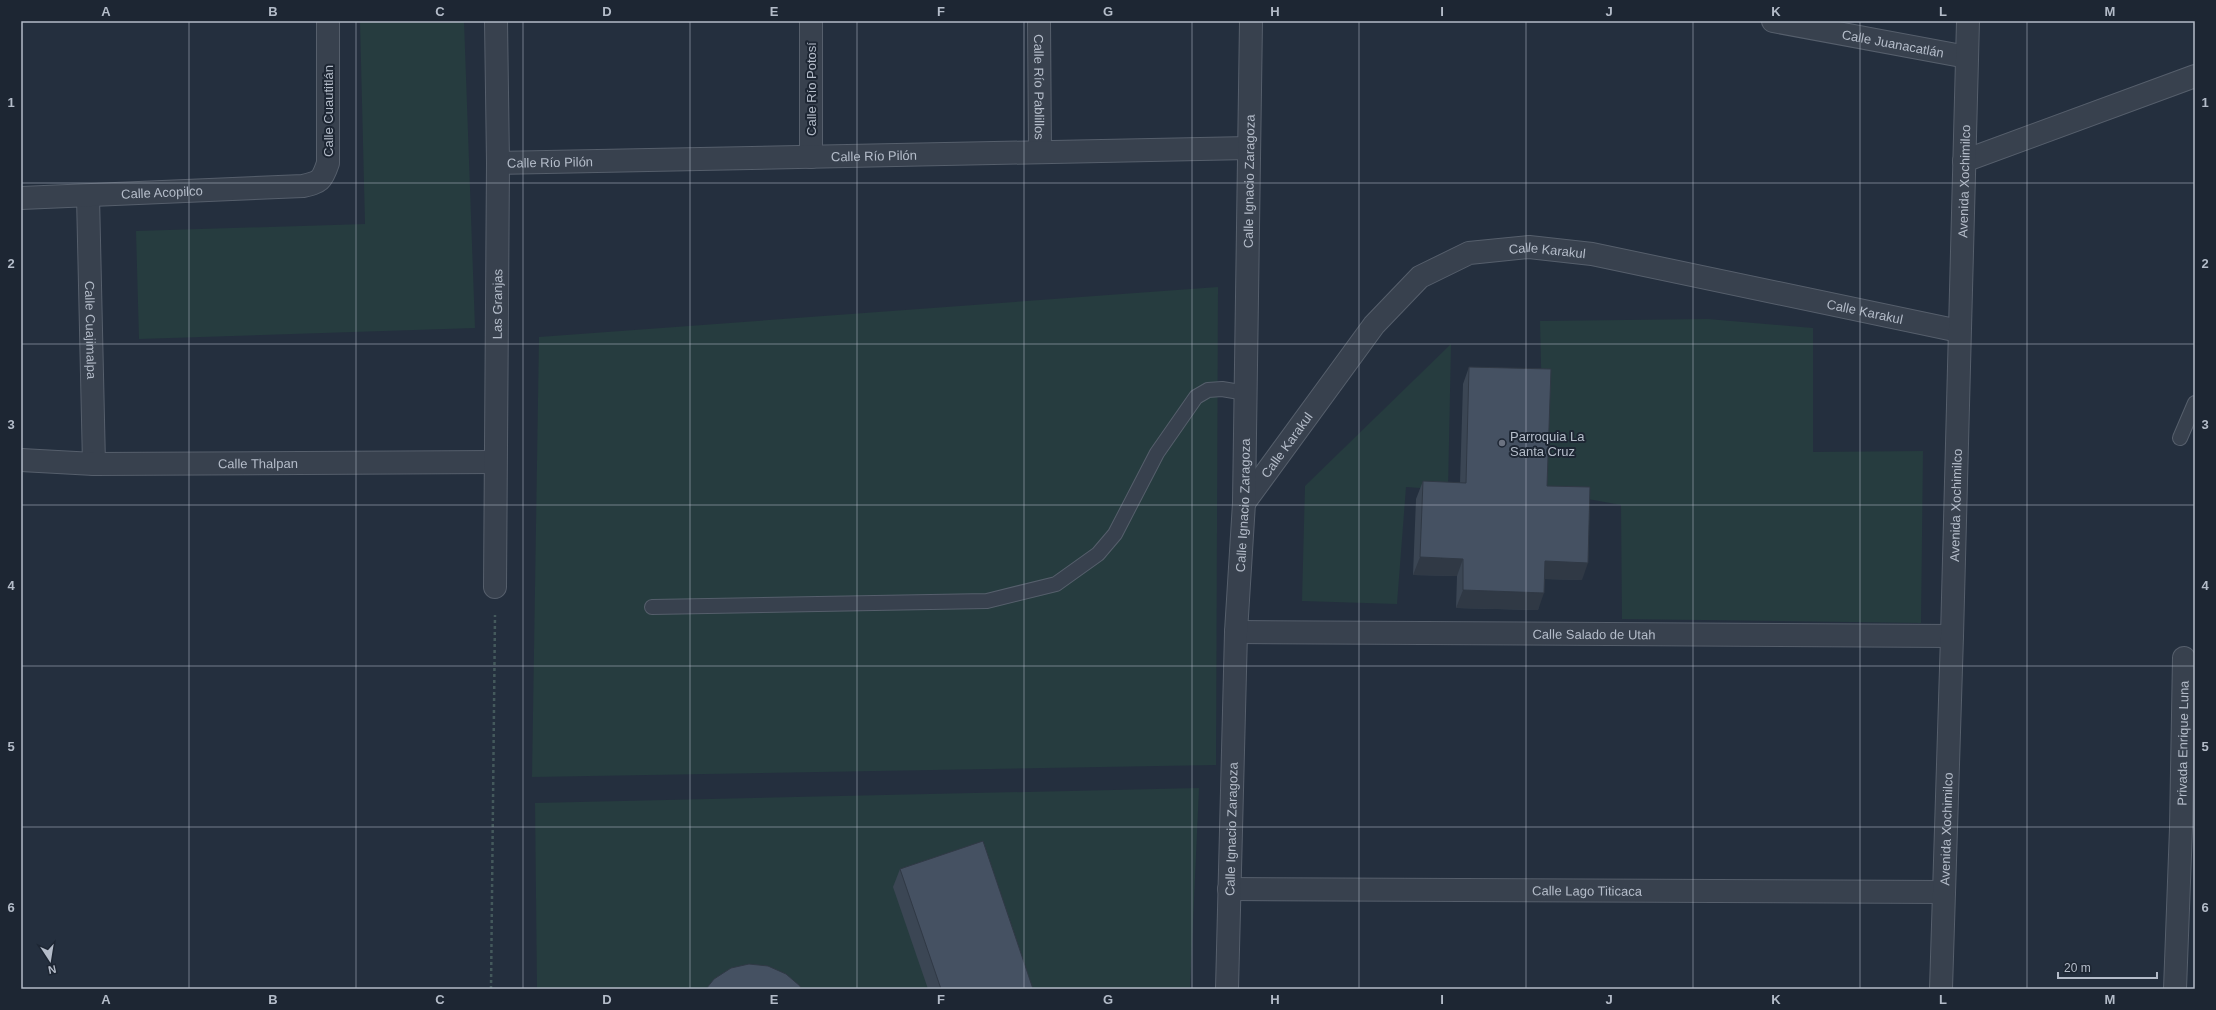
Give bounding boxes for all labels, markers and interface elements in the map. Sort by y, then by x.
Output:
text: A [101,4,111,19]
text: B [268,4,278,19]
text: C [435,4,445,19]
text: D [602,4,612,19]
text: E [770,4,779,19]
text: F [937,4,945,19]
text: G [1103,4,1113,19]
text: H [1270,4,1280,19]
text: I [1440,4,1444,19]
text: J [1605,4,1613,19]
text: K [1771,4,1781,19]
text: L [1939,4,1947,19]
text: M [2105,4,2115,19]
street label: Calle Juanacatlán [1841,26,1945,60]
street label: Calle Río Pablillos [1032,34,1047,140]
street label: Calle Río Potosí [804,42,819,136]
street label: Calle Cuautitlán [321,65,336,157]
text: 1 [7,95,15,110]
text: 1 [2201,95,2209,110]
street label: Calle Ignacio Zaragoza [1240,114,1257,248]
street label: Avenida Xochimilco [1955,125,1973,238]
street label: Calle Río Pilón [831,147,917,164]
street label: Calle Río Pilón [507,154,593,170]
street label: Calle Acopilco [121,183,203,201]
street label: Calle Karakul [1508,239,1587,261]
text: 2 [7,256,15,271]
text: 2 [2201,256,2209,271]
street label: Las Granjas [489,268,505,339]
street label: Calle Cuajimalpa [82,281,100,380]
street label: Calle Karakul [1826,296,1904,327]
street label: Calle Karakul [1258,409,1315,481]
text: 3 [7,417,15,432]
text: 3 [2201,417,2209,432]
place label: Parroquia La Santa Cruz [1510,429,1585,459]
street label: Calle Ignacio Zaragoza [1232,438,1252,573]
marker: Parroquia La Santa Cruz [1497,438,1507,448]
street label: Avenida Xochimilco [1946,448,1964,562]
street label: Calle Thalpan [218,455,298,471]
text: 4 [7,578,15,593]
text: 4 [2201,578,2209,593]
street label: Calle Salado de Utah [1532,626,1656,642]
street label: Privada Enrique Luna [2174,680,2191,806]
text: 5 [7,739,15,754]
text: 5 [2201,739,2209,754]
street label: Calle Ignacio Zaragoza [1222,761,1240,896]
street label: Avenida Xochimilco [1937,772,1955,886]
street label: Calle Lago Titicaca [1532,883,1643,898]
text: 6 [7,900,15,915]
text: 6 [2201,900,2209,915]
north arrow [30,940,70,980]
scale bar [2058,954,2157,980]
text: 20 m [2064,961,2091,975]
text: N [47,963,57,976]
text: A [101,992,111,1007]
text: B [268,992,278,1007]
text: C [435,992,445,1007]
text: D [602,992,612,1007]
text: E [770,992,779,1007]
text: F [937,992,945,1007]
text: G [1103,992,1113,1007]
text: H [1270,992,1280,1007]
text: I [1440,992,1444,1007]
text: J [1605,992,1613,1007]
text: K [1771,992,1781,1007]
text: L [1939,992,1947,1007]
text: M [2105,992,2115,1007]

